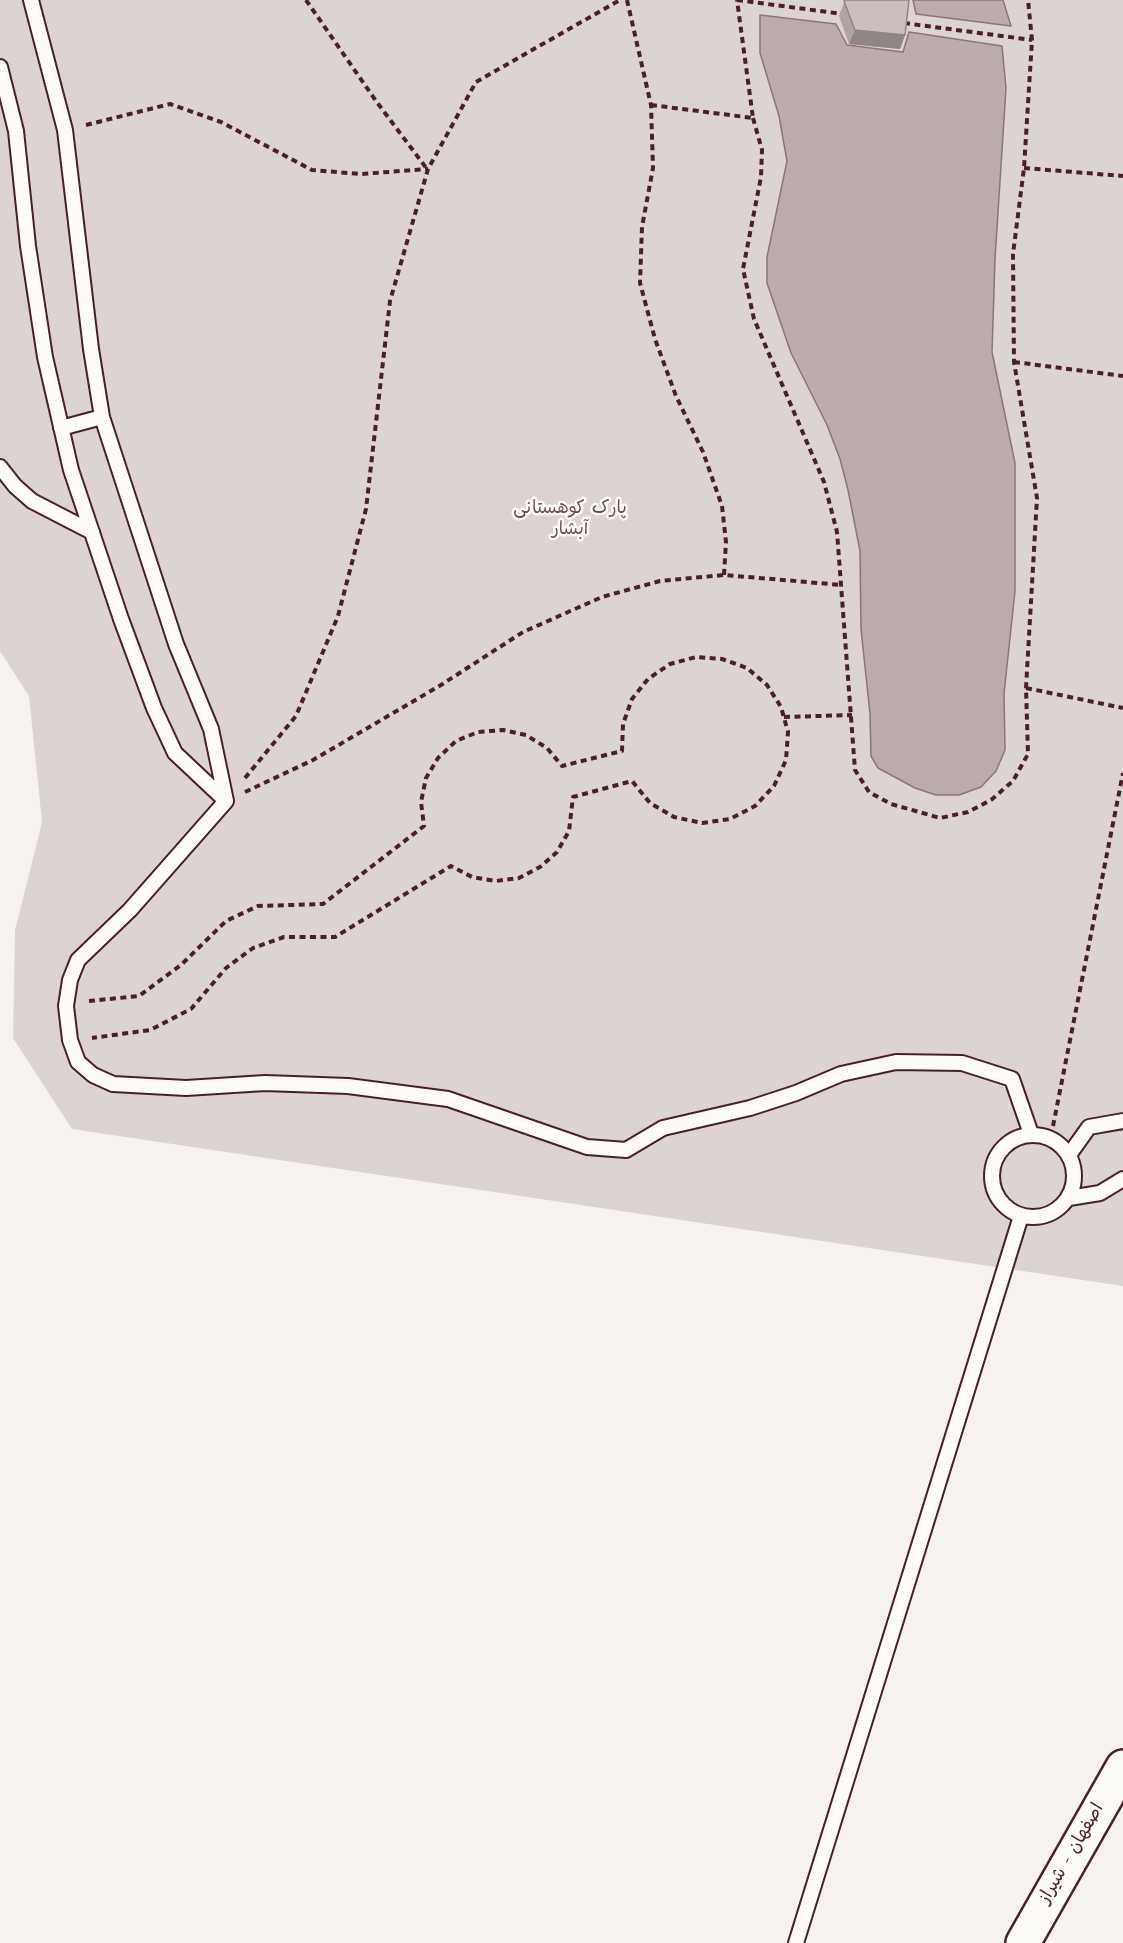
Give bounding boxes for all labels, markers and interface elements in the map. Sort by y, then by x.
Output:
park label: پارک کوهستانی آبشار [513,498,627,540]
street label: اصفهان - شیراز [1035,1800,1109,1908]

